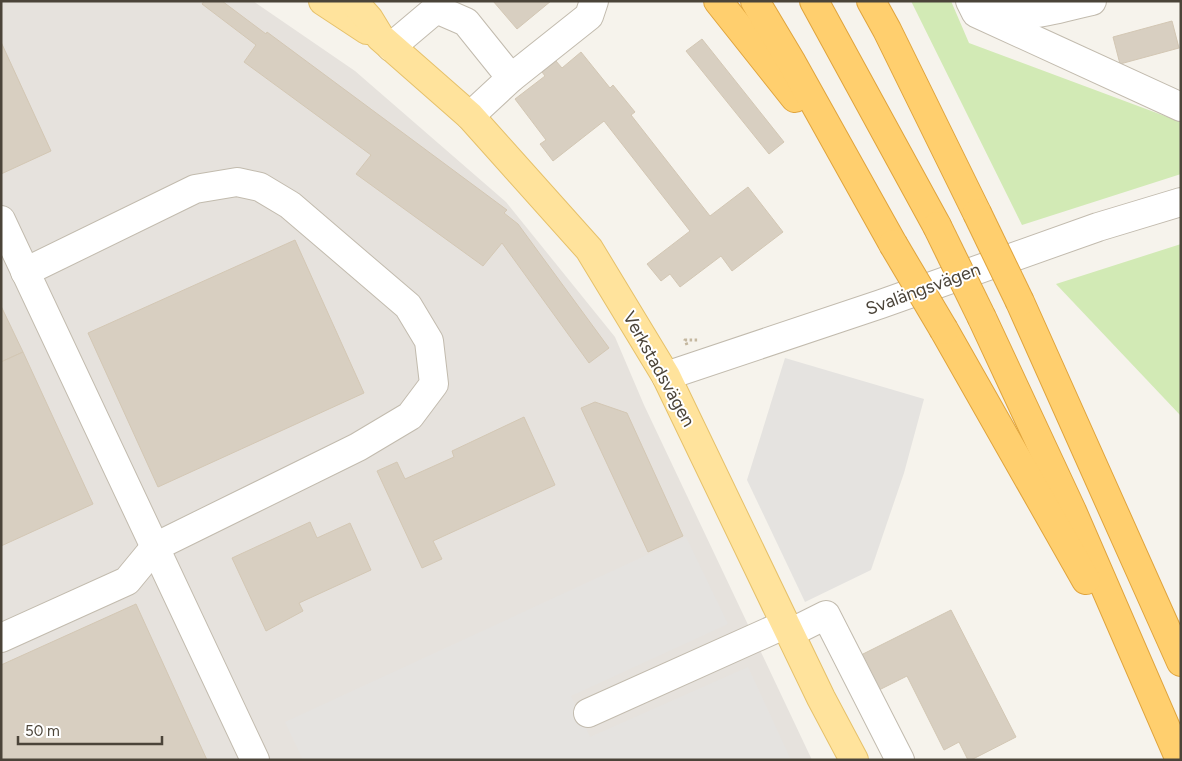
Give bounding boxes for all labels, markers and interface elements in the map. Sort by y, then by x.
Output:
street label: Svalängsvägen [863,258,983,320]
street label: Verkstadsvägen [618,307,700,431]
scale bar [18,714,161,746]
text: 50 m [25,722,60,740]

